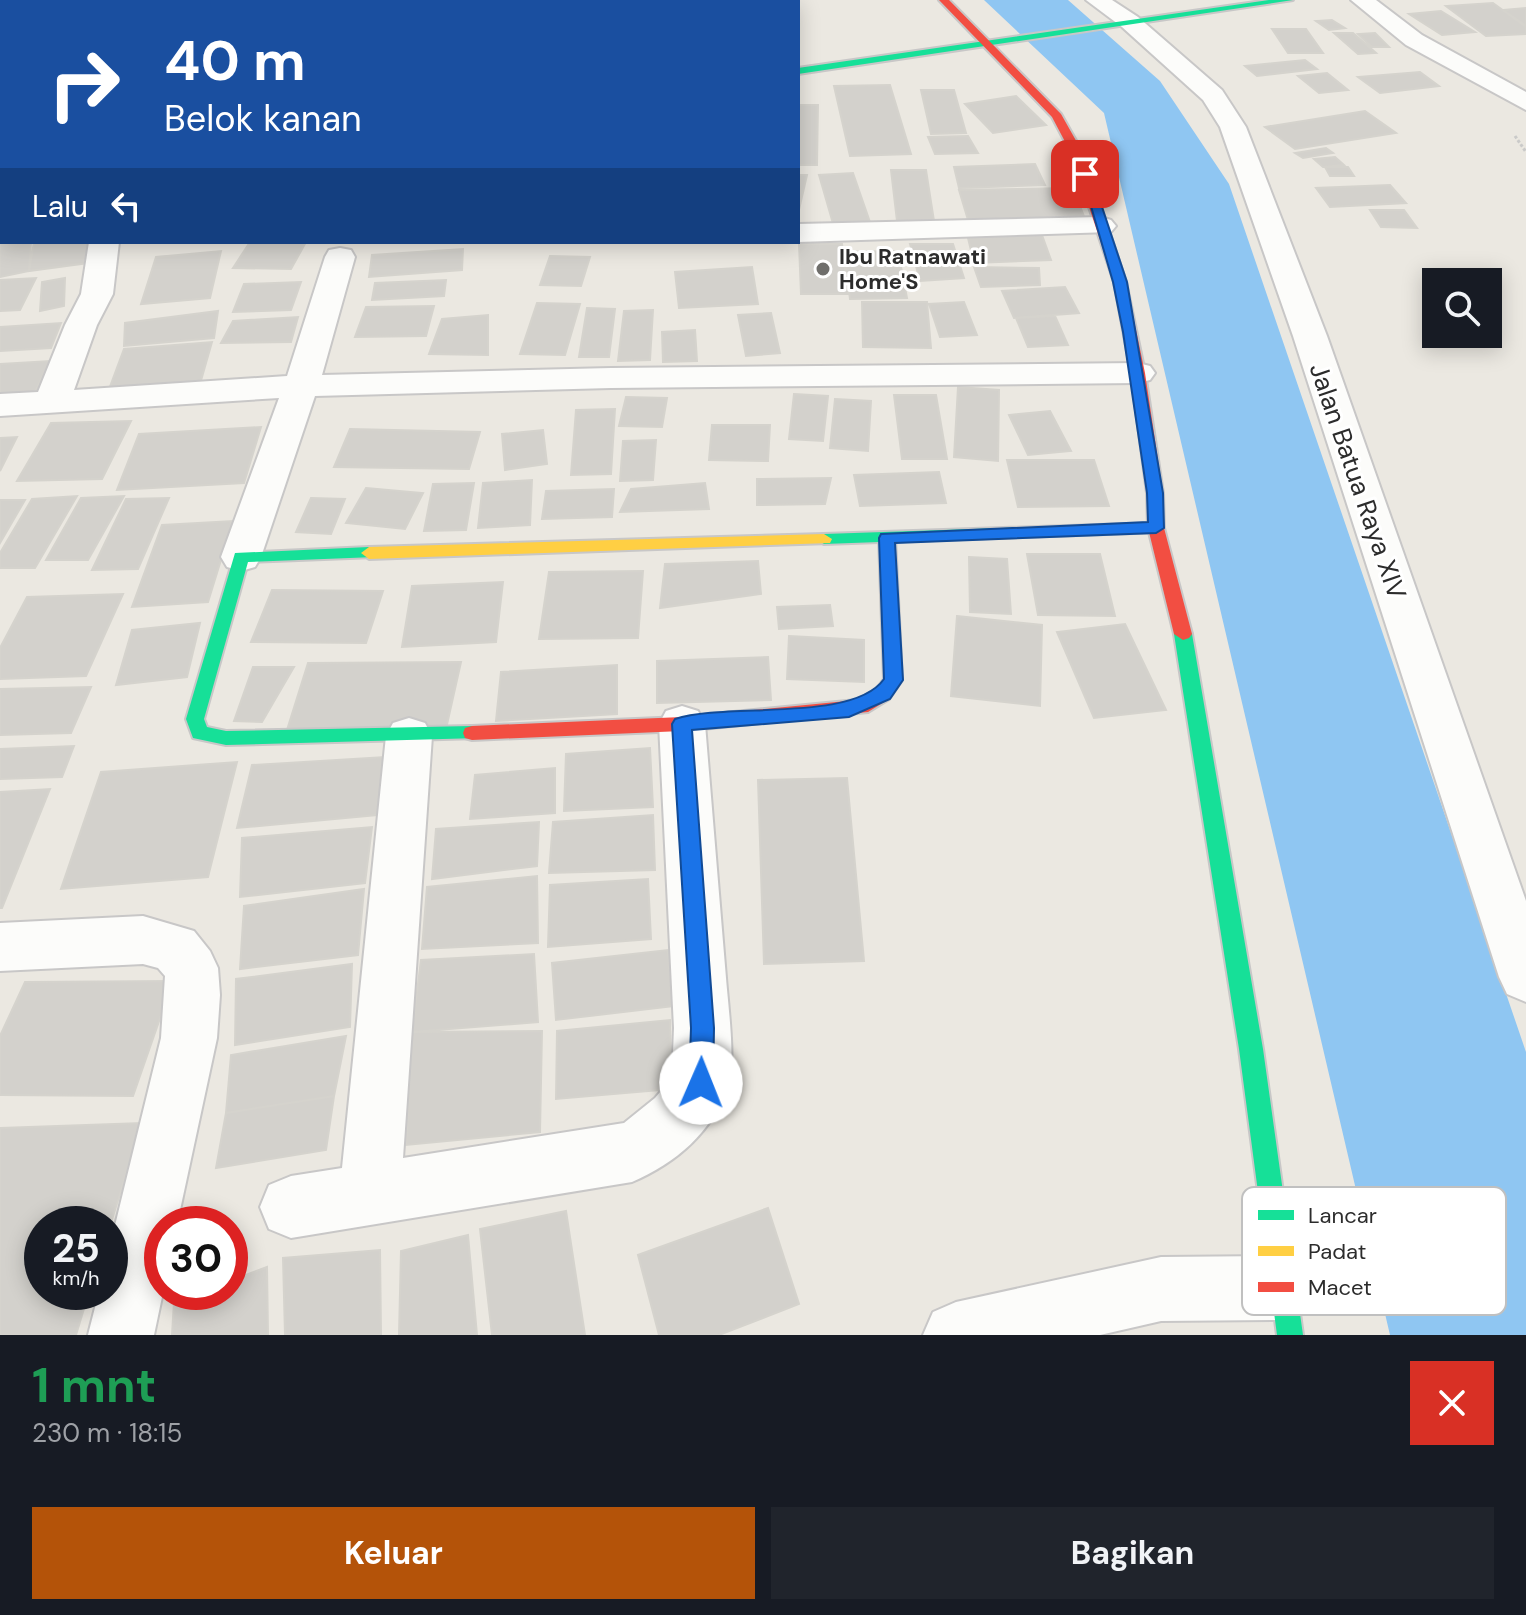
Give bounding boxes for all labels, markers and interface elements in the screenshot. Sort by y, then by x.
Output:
text: 40 m [164,24,306,97]
icon: right [32,32,136,136]
text: Belok kanan [164,95,362,142]
pin [1051,140,1119,208]
icon: arrive [1063,152,1107,196]
icon: left [104,184,148,228]
text: Lalu [32,187,88,226]
place label: Ibu Ratnawati Home'S [839,242,986,296]
marker: Ibu Ratnawati Home'S [814,260,832,278]
map controls [1422,268,1502,348]
button: search [1422,268,1502,348]
street label: Jalan Batua Raya XIV [1302,359,1414,603]
position arrow [659,1041,743,1125]
legend [1242,1187,1506,1315]
text: Lancar [1308,1201,1377,1230]
speed limit sign: 30 [144,1206,248,1310]
text: 25 [52,1222,100,1274]
text: Padat [1308,1237,1366,1266]
text: km/h [52,1265,100,1291]
text: Macet [1308,1273,1372,1302]
text: 1 mnt [32,1354,156,1417]
button: close [1410,1361,1494,1445]
text: 230 m · 18:15 [32,1416,182,1450]
button: Keluar [32,1507,755,1599]
button: Bagikan [771,1507,1494,1599]

